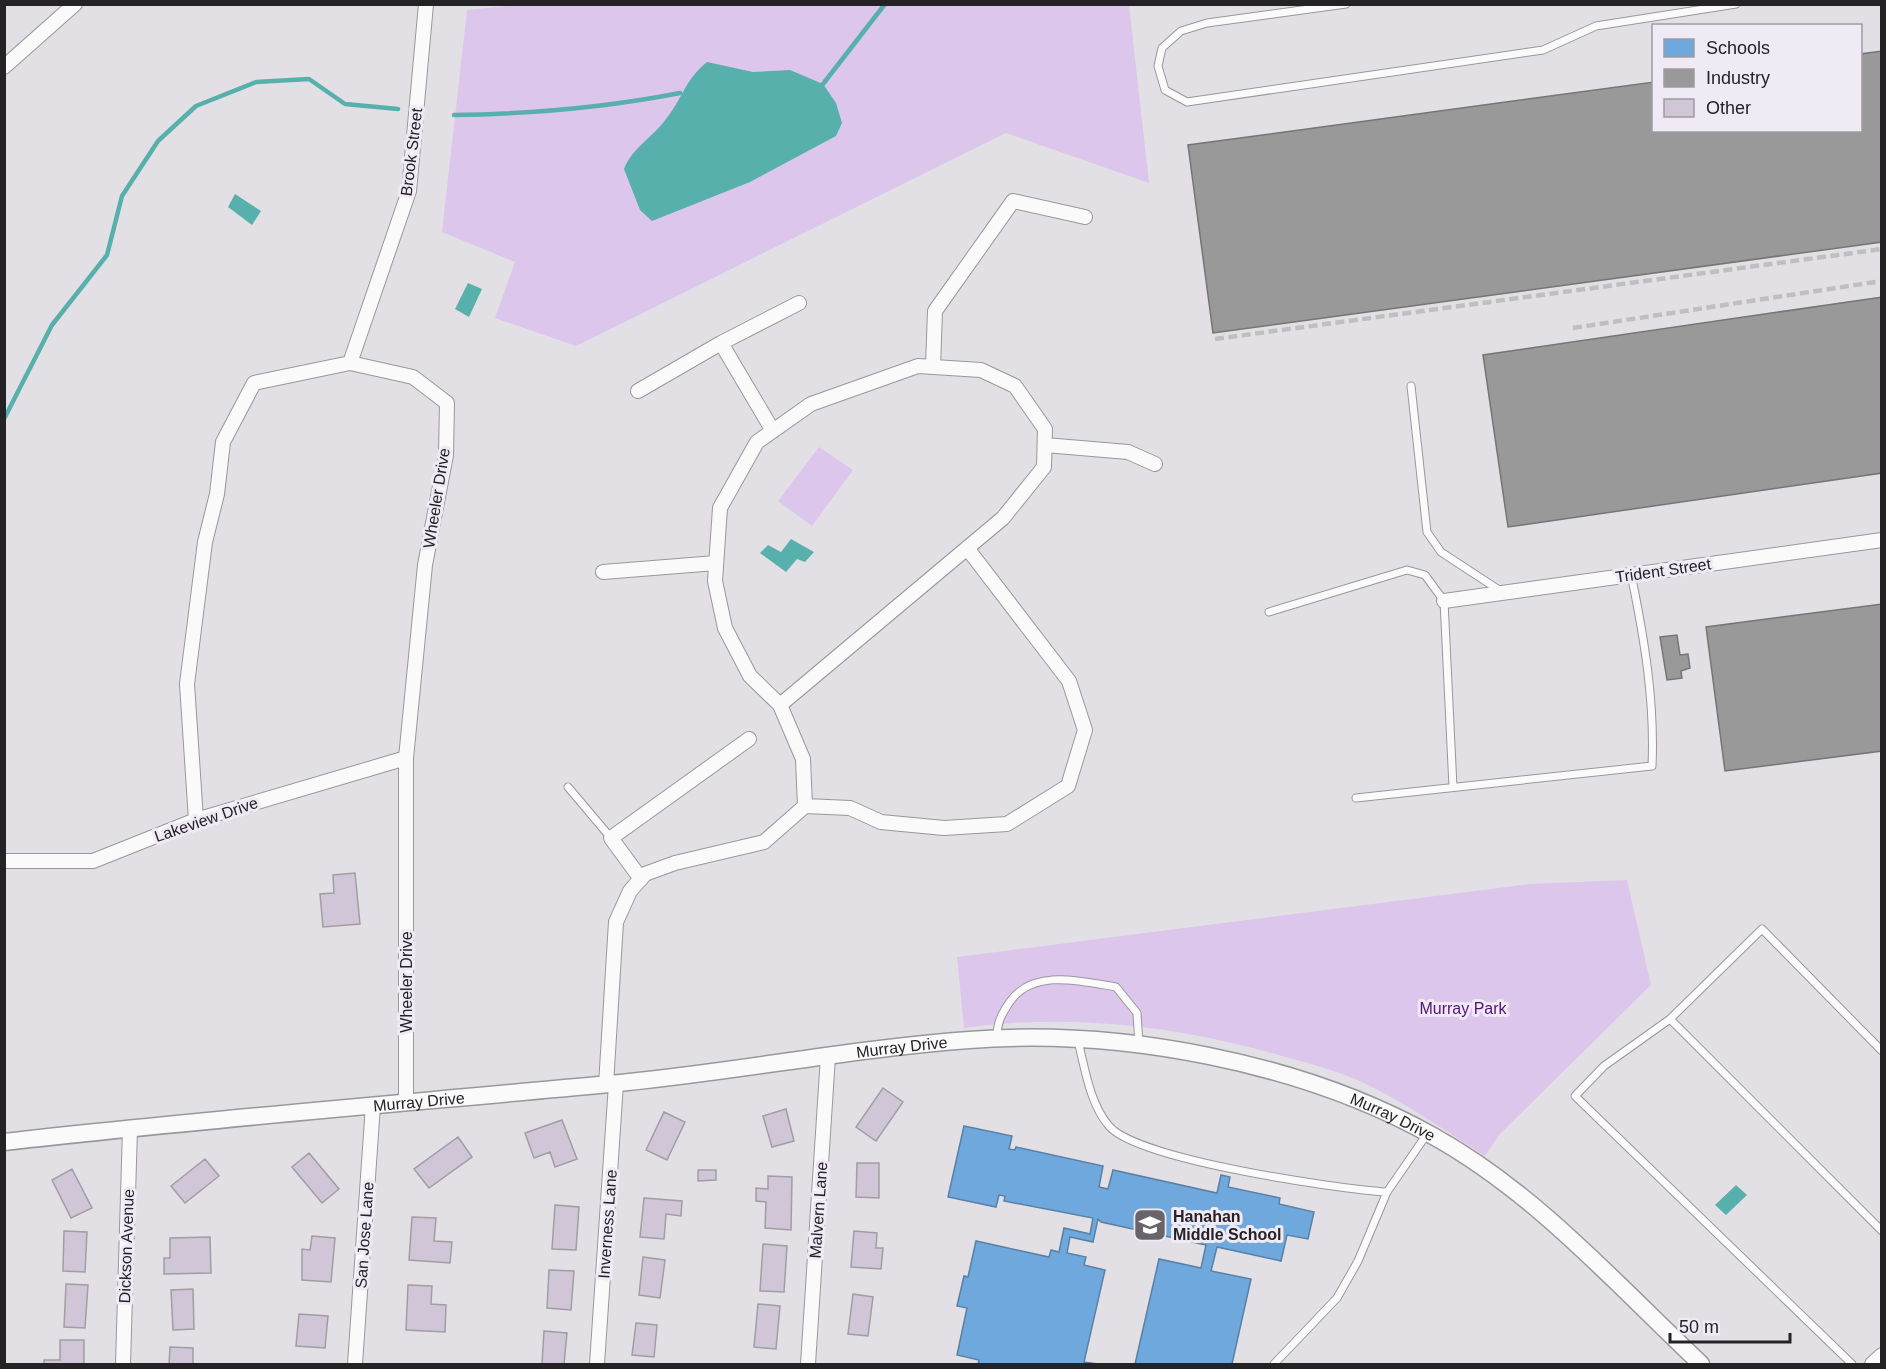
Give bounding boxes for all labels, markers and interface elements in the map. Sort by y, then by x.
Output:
legend [1652,24,1862,132]
text: Schools [1706,38,1770,58]
text: Industry [1706,68,1770,88]
text: Other [1706,98,1751,118]
street label: Brook Street [398,106,425,197]
street label: Wheeler Drive [420,447,453,549]
street label: Trident Street [1614,555,1712,586]
street label: Lakeview Drive [152,794,260,845]
street label: Wheeler Drive [398,931,415,1033]
park label: Murray Park [1419,1000,1508,1017]
street label: Murray Drive [855,1034,948,1061]
street label: Murray Drive [373,1089,465,1114]
street label: Murray Drive [1348,1090,1438,1145]
street label: Malvern Lane [807,1161,830,1259]
street label: Inverness Lane [595,1169,620,1279]
street label: San Jose Lane [352,1181,377,1289]
street label: Dickson Avenue [116,1188,137,1304]
school or university icon: Hanahan Middle School [1132,1207,1168,1243]
place label: Hanahan Middle School [1173,1208,1281,1243]
scale bar [1670,1306,1790,1344]
text: 50 m [1679,1317,1719,1337]

